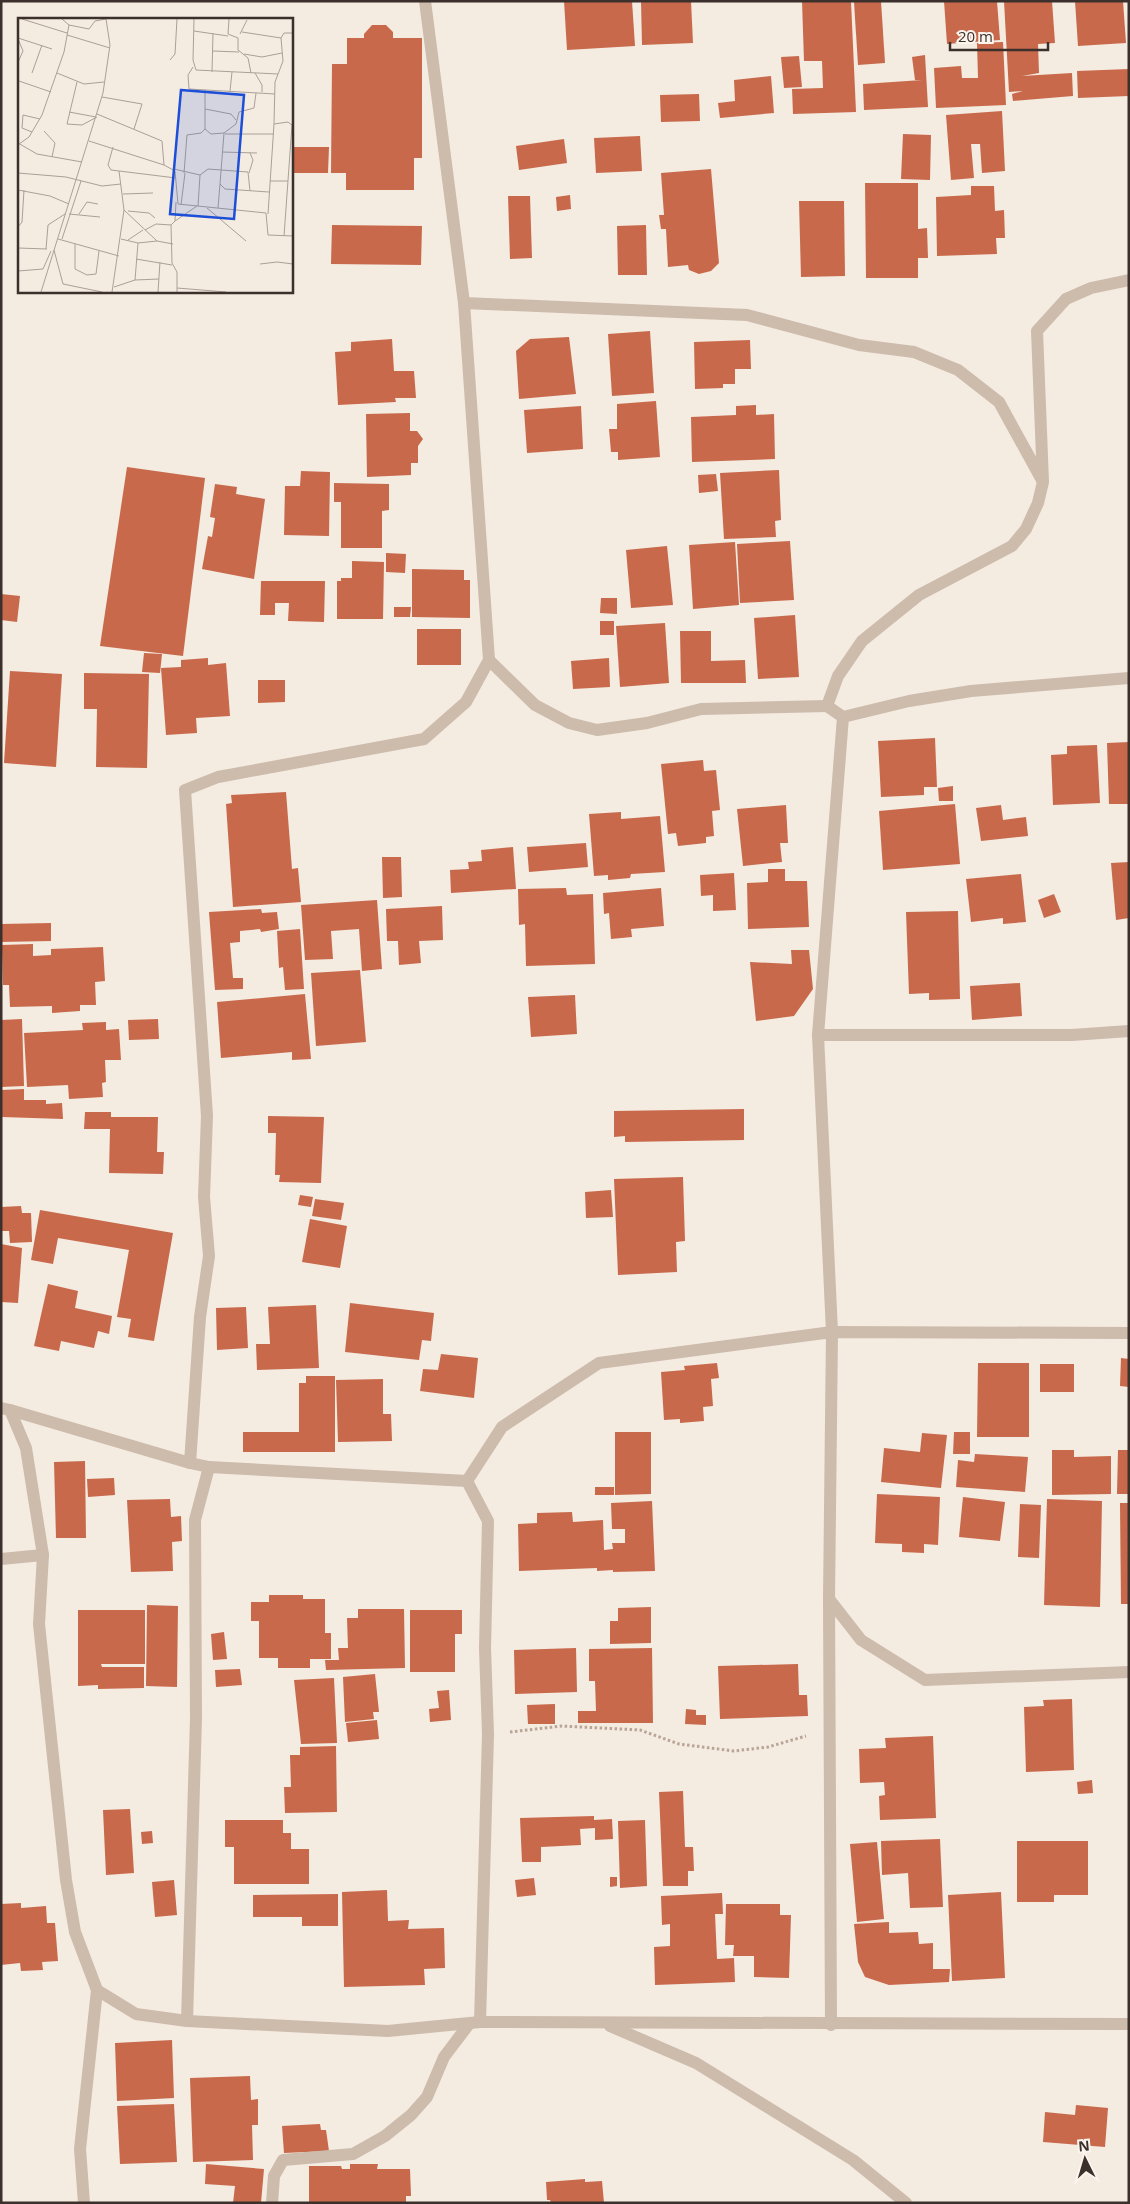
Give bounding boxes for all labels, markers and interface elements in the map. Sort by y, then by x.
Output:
inset map [18,18,292,292]
scale bar [950,20,1048,52]
text: 20 m [958,26,993,46]
north arrow [1060,2134,1110,2184]
text: N [1077,2136,1090,2156]

